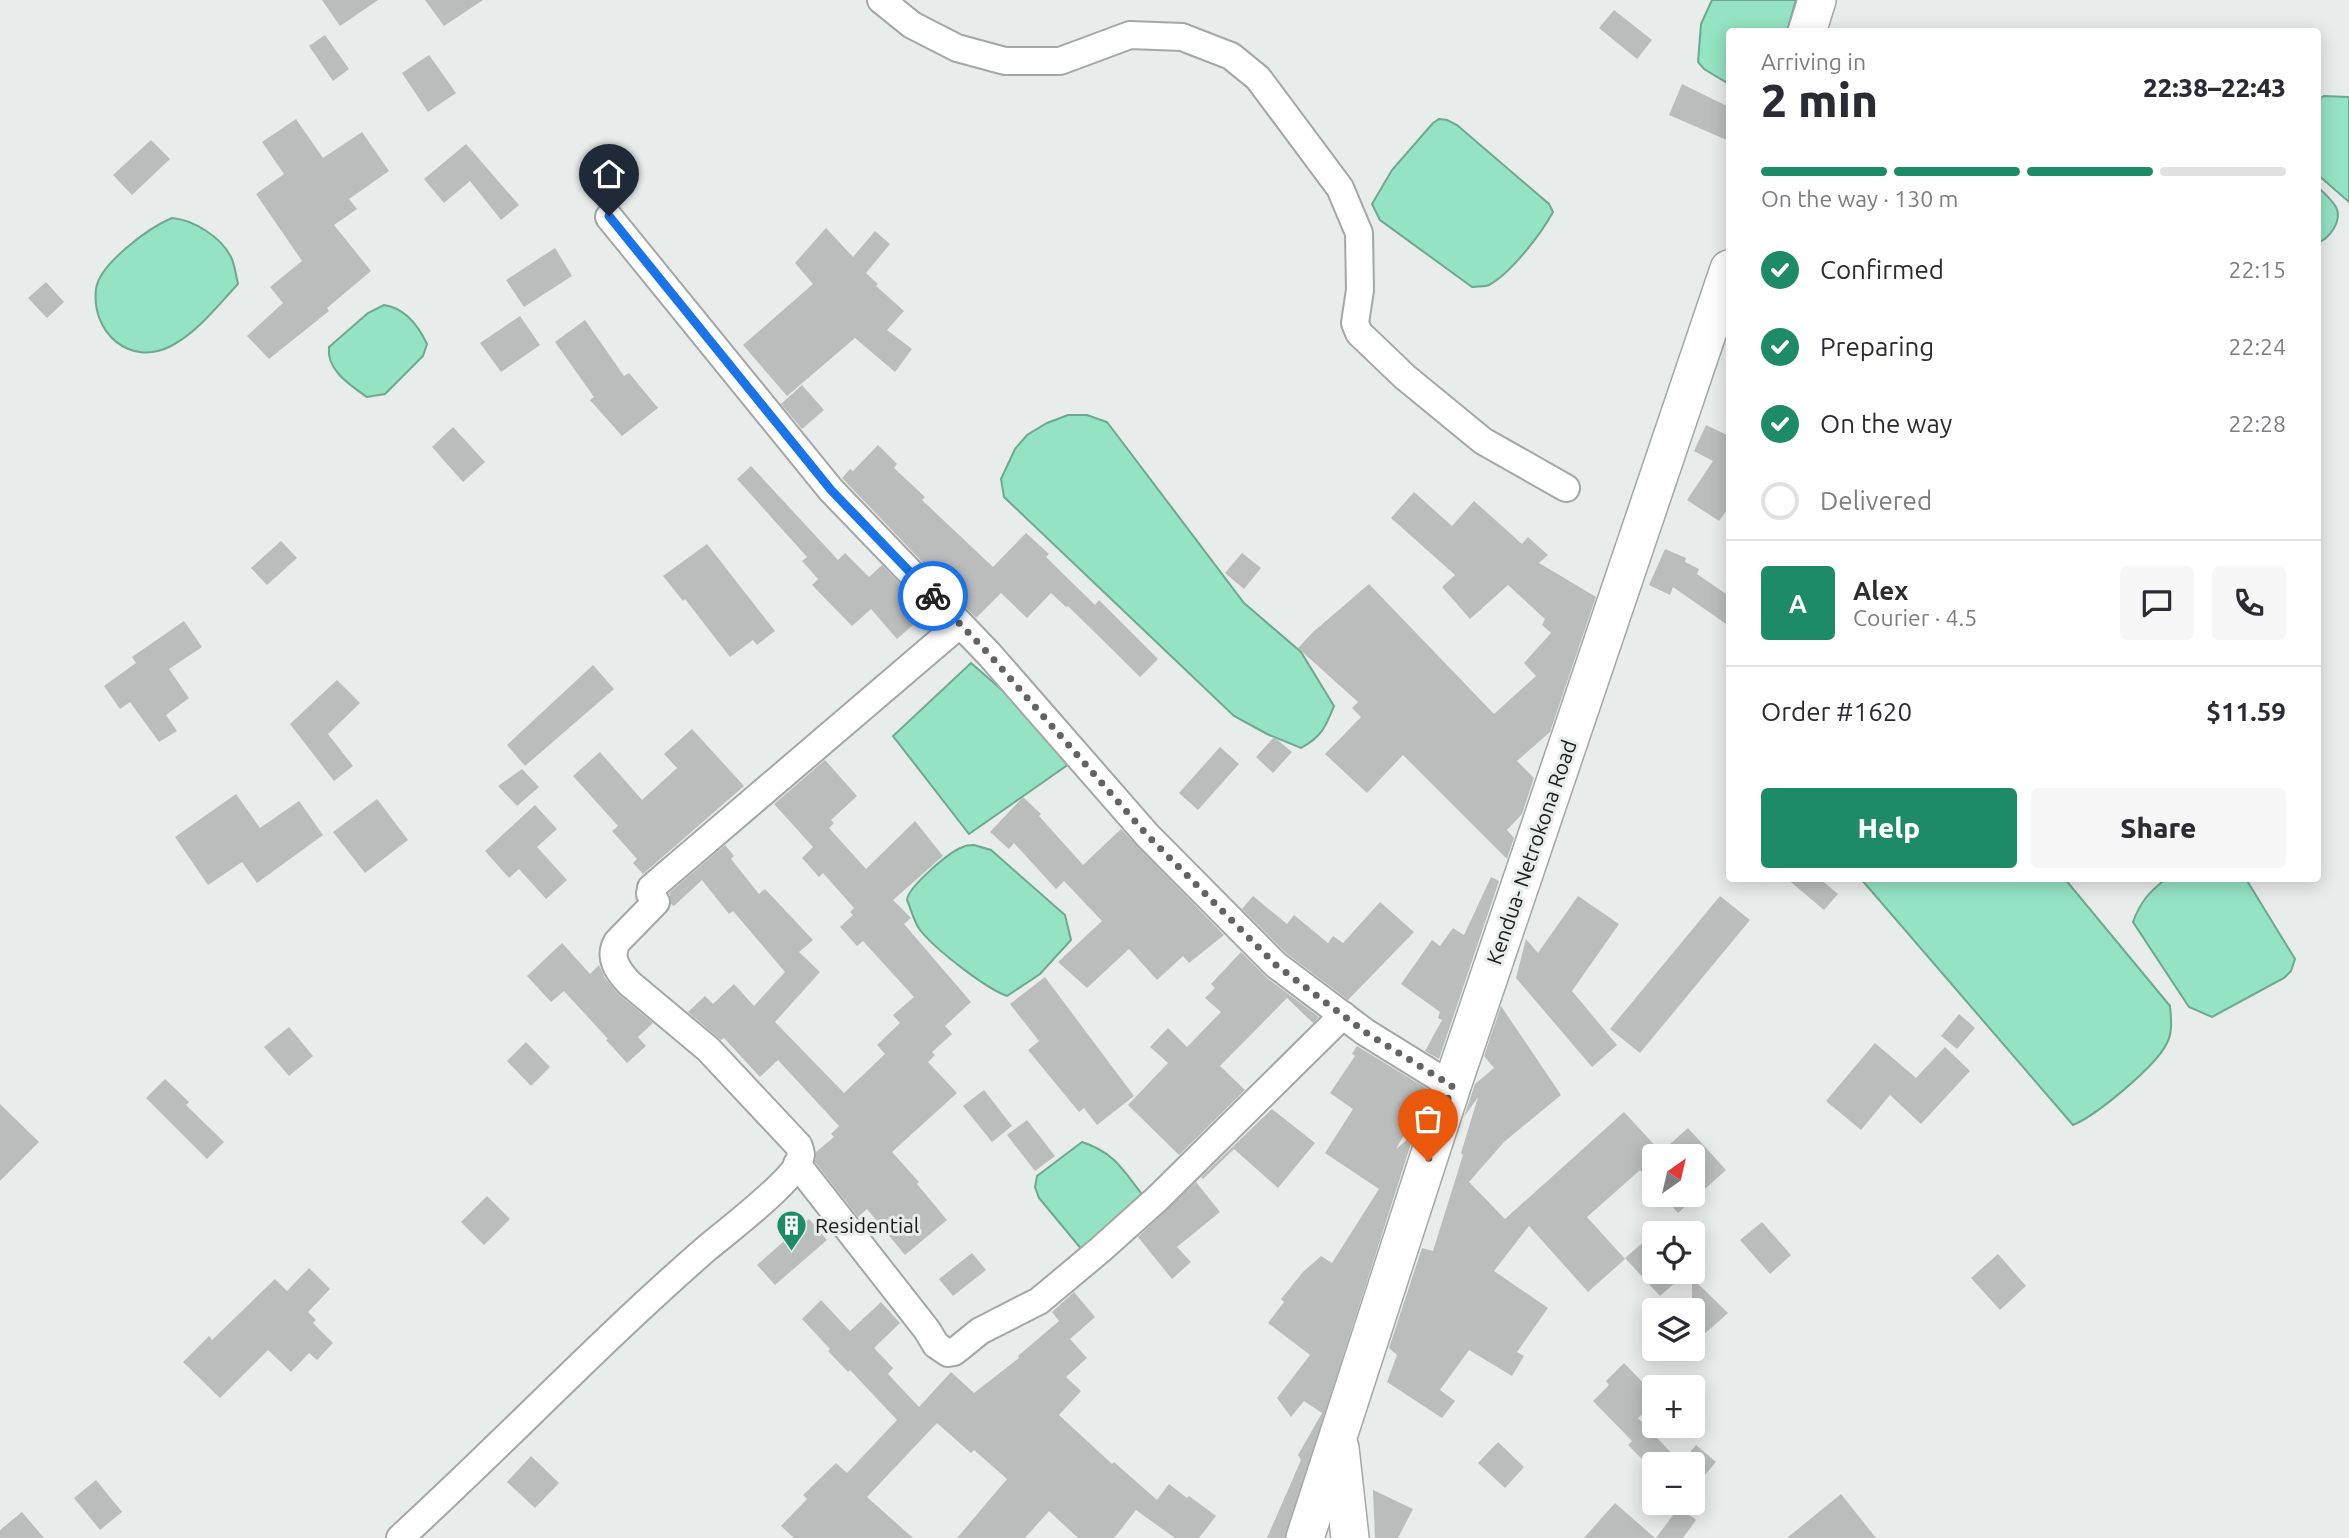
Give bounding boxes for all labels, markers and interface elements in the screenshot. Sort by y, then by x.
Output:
text: Arriving in [1761,49,1866,74]
text: 22:38–22:43 [2143,73,2286,102]
text: 2 min [1761,74,1878,126]
pin [579,144,639,216]
icon: home [590,155,628,193]
text: On the way · 130 m [1761,186,1958,211]
icon: check [1761,251,1799,289]
text: Confirmed [1820,255,1944,284]
text: 22:15 [2228,257,2286,282]
icon: check [1761,328,1799,366]
text: Preparing [1820,332,1934,361]
text: 22:24 [2228,334,2286,359]
icon: check [1761,405,1799,443]
text: On the way [1820,409,1952,438]
text: 22:28 [2228,411,2286,436]
text: Delivered [1820,486,1932,515]
courier [898,561,968,631]
button: chat [2120,566,2194,640]
button: phone [2212,566,2286,640]
text: Alex [1853,576,1908,605]
icon: bike [914,577,952,615]
text: A [1789,589,1807,618]
text: Courier · 4.5 [1853,605,1977,630]
text: Order #1620 [1761,697,1912,726]
text: $11.59 [2206,697,2286,726]
street label: Kendua- Netrokona Road [1481,737,1581,967]
button: Help [1761,788,2017,868]
button: Share [2031,788,2286,868]
pin [1398,1089,1458,1161]
icon: bag [1409,1100,1447,1138]
north arrow [1642,1144,1704,1208]
map controls [1642,1144,1705,1515]
building icon: Residential [775,1208,809,1252]
place label: Residential [815,1213,919,1237]
button: locate [1642,1221,1705,1284]
button: layers [1642,1298,1705,1361]
button: + [1642,1375,1705,1438]
button: − [1642,1452,1705,1515]

